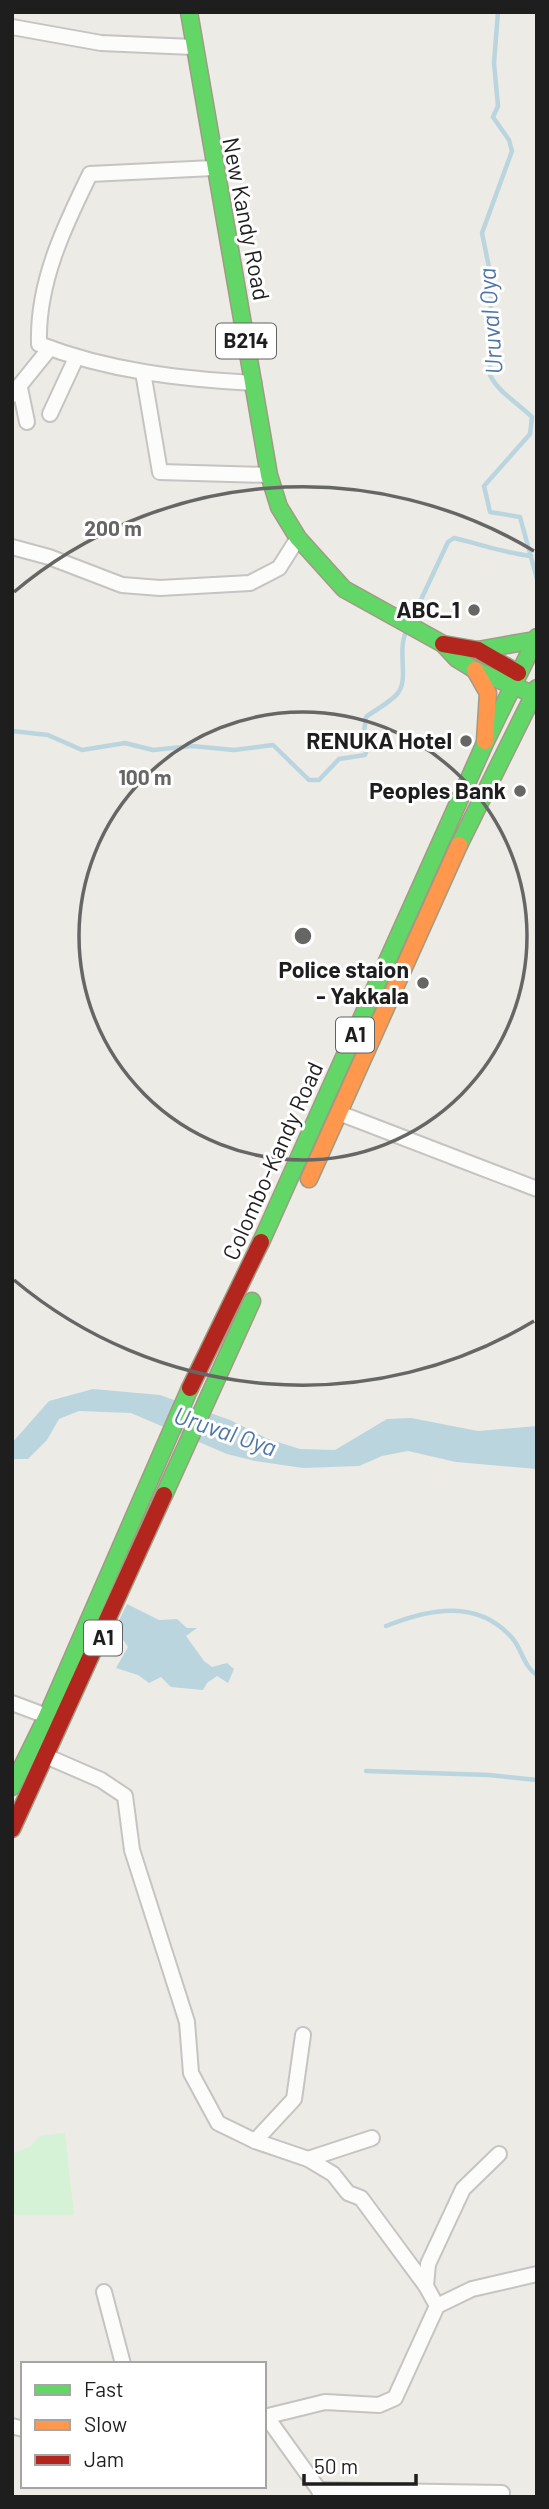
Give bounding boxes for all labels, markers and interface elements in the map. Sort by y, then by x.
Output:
street label: New Kandy Road [217,135,277,303]
water label: Uruval Oya [471,267,508,375]
road number: B214 [216,324,276,358]
text: 200 m [84,515,142,540]
place label: ABC_1 [396,595,460,623]
marker: ABC_1 [466,602,482,618]
place label: RENUKA Hotel [306,726,452,754]
marker: RENUKA Hotel [458,733,474,749]
text: 100 m [118,764,172,789]
place label: Peoples Bank [369,776,506,804]
marker: Peoples Bank [512,783,528,799]
centre of rings [291,924,315,948]
place label: Police staion - Yakkala [279,955,409,1009]
marker: Police staion - Yakkala [415,975,431,991]
road number: A1 [336,1018,374,1052]
street label: Colombo-Kandy Road [216,1057,328,1264]
water label: Uruval Oya [170,1400,281,1462]
road number: A1 [84,1620,122,1656]
legend [21,2362,266,2488]
text: Fast [84,2376,124,2401]
text: Slow [84,2411,127,2436]
scale bar [304,2442,416,2486]
text: Jam [84,2446,124,2471]
text: 50 m [314,2453,358,2478]

